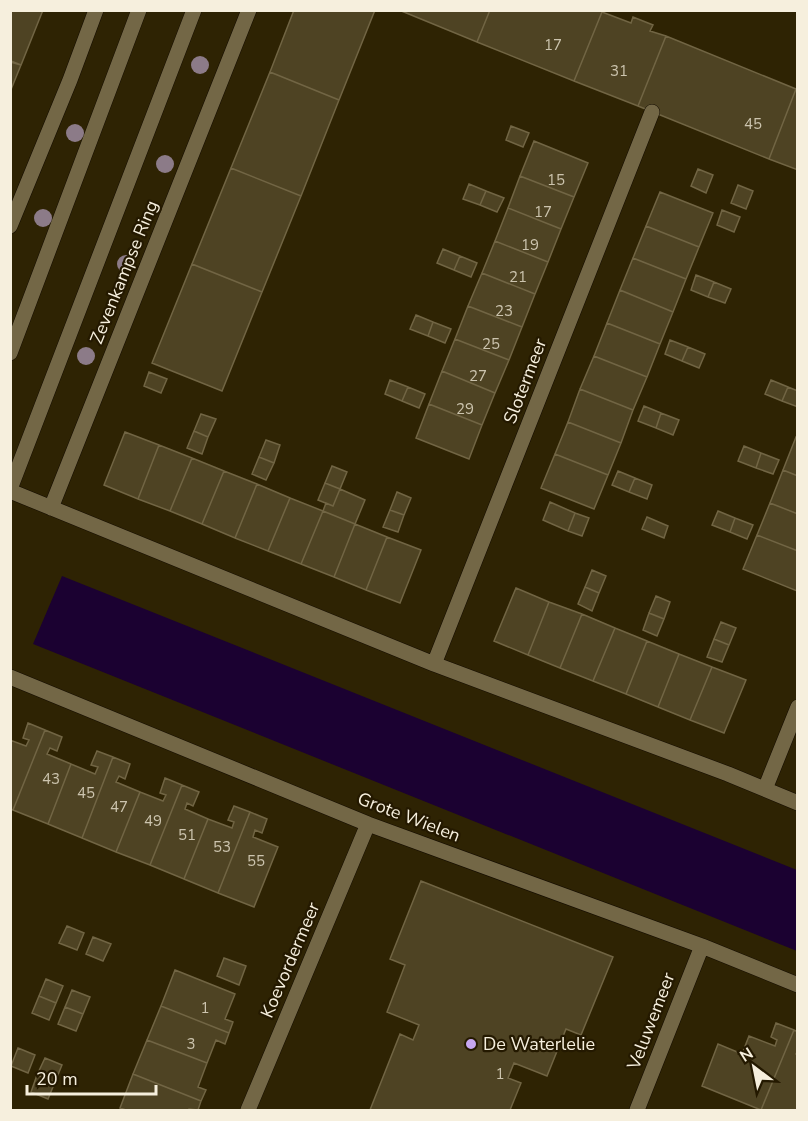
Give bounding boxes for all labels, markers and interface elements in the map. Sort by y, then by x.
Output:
house number: 17 [544,35,562,55]
house number: 31 [610,61,628,81]
house number: 45 [744,114,762,134]
house number: 15 [547,170,565,190]
street label: Zevenkampse Ring [84,197,164,347]
house number: 17 [534,202,552,222]
house number: 19 [521,235,539,255]
house number: 21 [509,267,527,287]
house number: 23 [495,301,513,321]
house number: 25 [482,334,500,354]
street label: Slotermeer [498,334,552,427]
house number: 27 [469,366,487,386]
house number: 29 [456,399,474,419]
house number: 43 [42,769,60,789]
house number: 45 [77,783,95,803]
street label: Grote Wielen [354,786,464,848]
house number: 47 [110,797,128,817]
house number: 49 [144,811,162,831]
house number: 51 [178,825,196,845]
house number: 53 [213,837,231,857]
house number: 55 [247,851,265,871]
street label: Koevordermeer [255,898,325,1022]
street label: Veluwemeer [621,969,681,1074]
house number: 1 [200,998,210,1018]
place label: De Waterlelie [483,1032,595,1056]
house number: 3 [186,1034,196,1054]
marker: De Waterlelie [464,1037,478,1051]
north arrow [724,1037,784,1097]
text: N [736,1043,757,1068]
scale bar [27,1058,156,1096]
house number: 1 [495,1064,505,1084]
text: 20 m [36,1067,78,1091]

